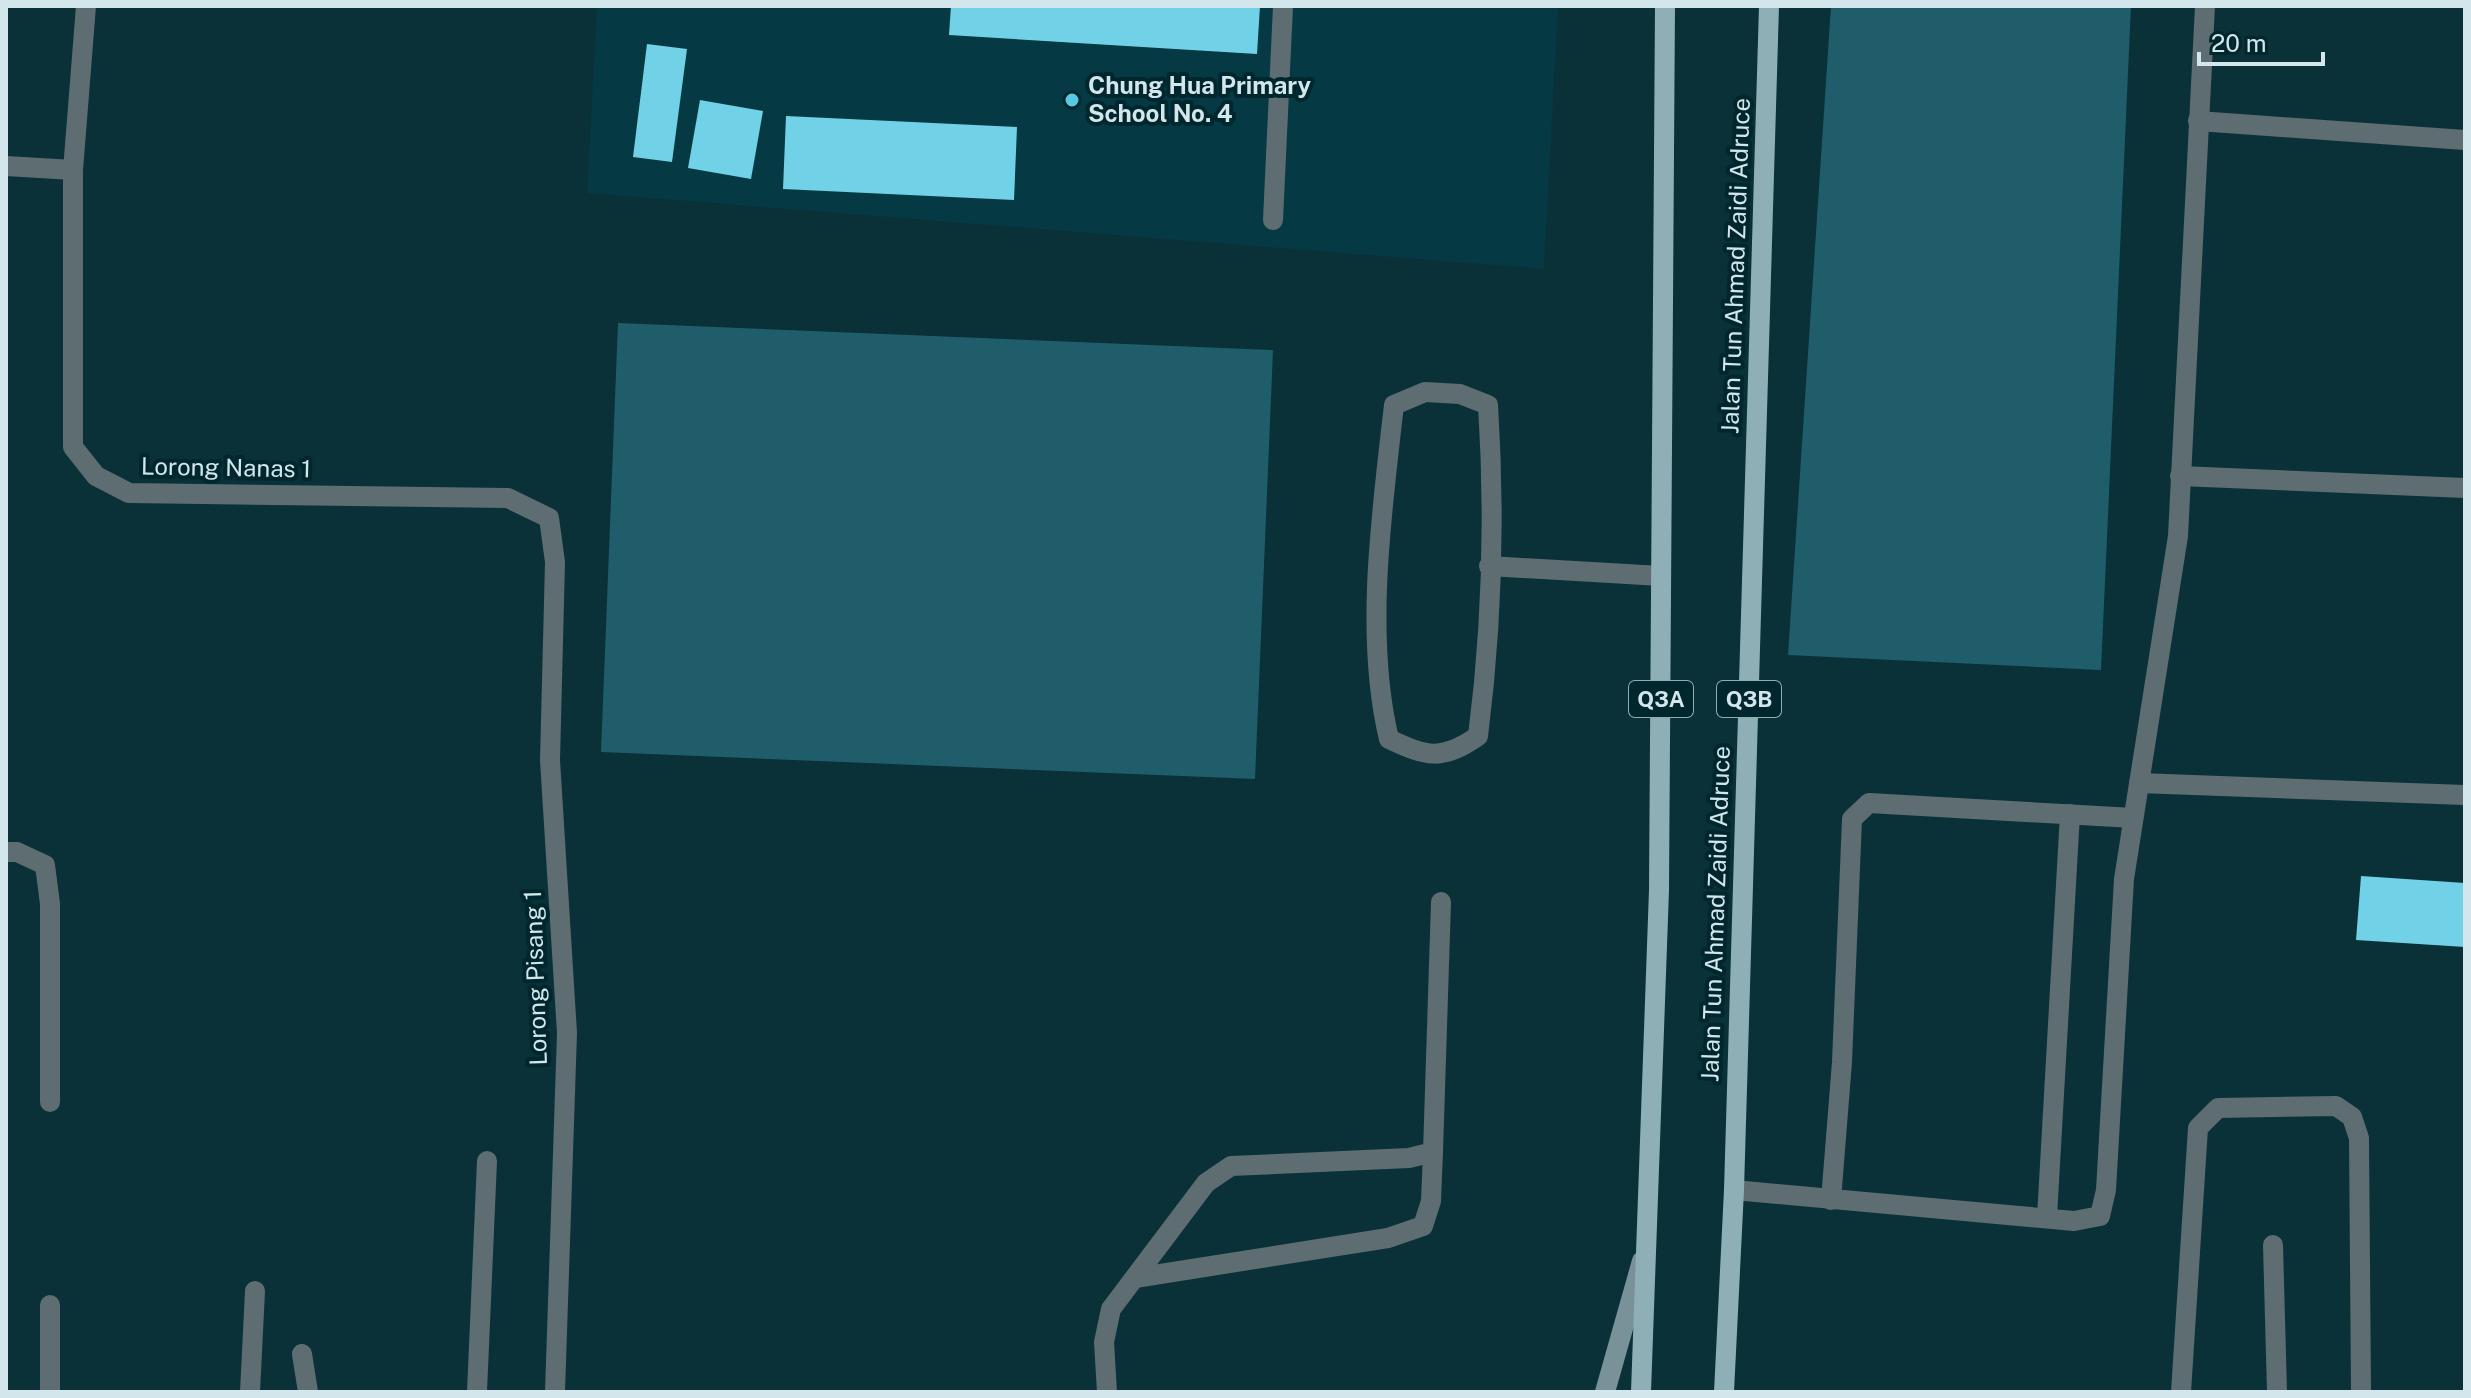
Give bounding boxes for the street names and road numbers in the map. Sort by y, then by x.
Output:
street label: Jalan Tun Ahmad Zaidi Adruce [1715,97,1755,435]
street label: Lorong Nanas 1 [141,452,311,482]
road number: Q3A [1629,681,1693,717]
road number: Q3B [1717,681,1781,717]
street label: Jalan Tun Ahmad Zaidi Adruce [1695,745,1735,1083]
street label: Lorong Pisang 1 [518,890,552,1066]

